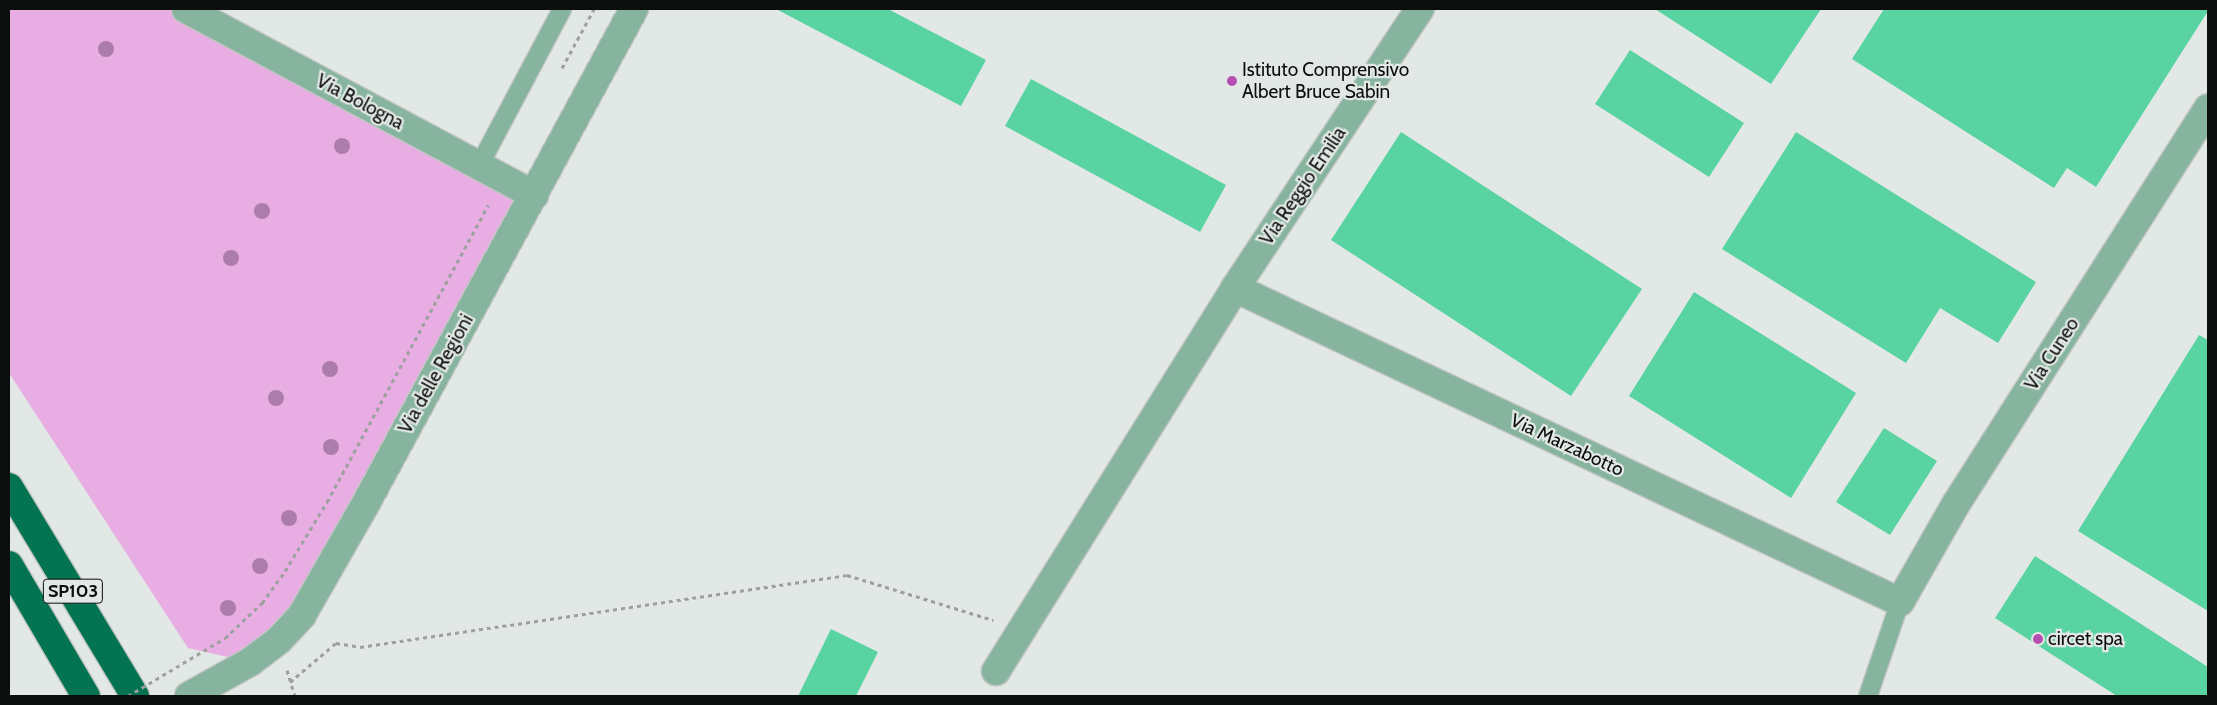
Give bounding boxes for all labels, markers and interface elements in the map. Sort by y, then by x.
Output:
place label: Istituto Comprensivo Albert Bruce Sabin [1242,59,1409,103]
street label: Via Bologna [312,69,408,135]
marker: Istituto Comprensivo Albert Bruce Sabin [1226,75,1238,87]
street label: Via Reggio Emilia [1255,123,1351,249]
street label: Via delle Regioni [394,310,478,438]
street label: Via Cuneo [2020,313,2084,395]
street label: Via Marzabotto [1507,409,1627,481]
road number: SP103 [42,576,104,606]
place label: circet spa [2048,628,2123,650]
marker: circet spa [2032,633,2044,645]

